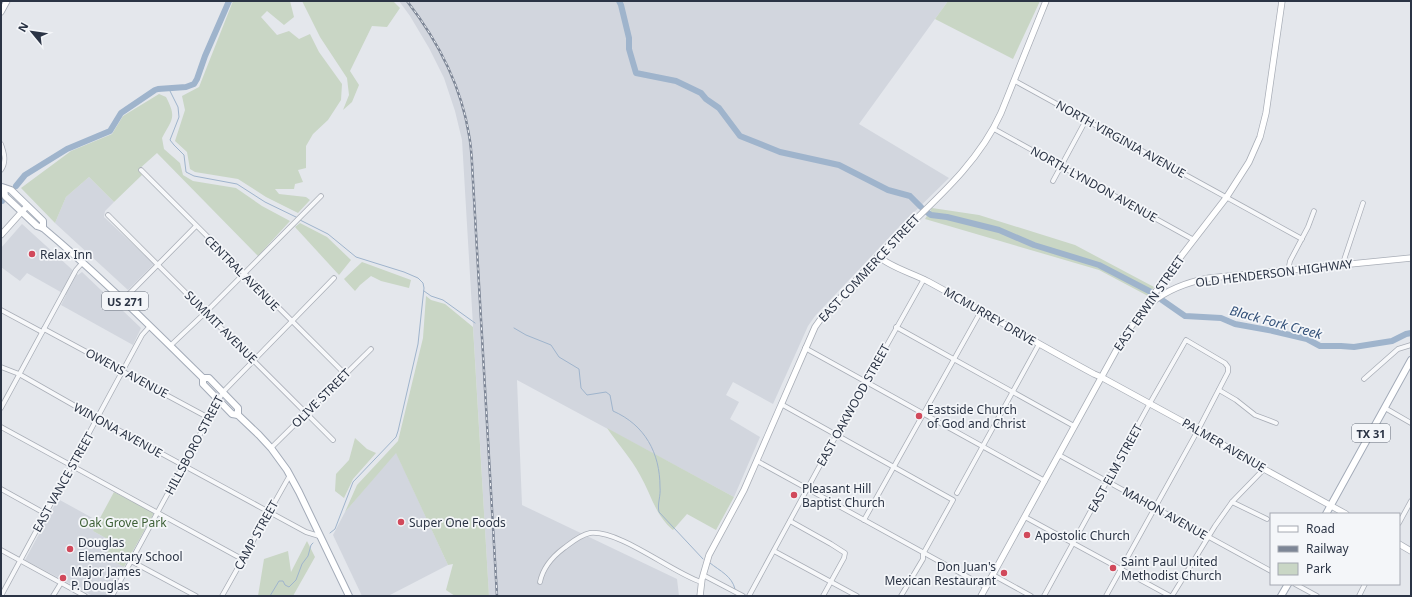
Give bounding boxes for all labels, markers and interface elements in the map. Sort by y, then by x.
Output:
north arrow [12,12,52,52]
text: N [14,19,32,34]
street label: NORTH VIRGINIA AVENUE [1053,96,1189,182]
street label: NORTH LYNDON AVENUE [1028,142,1160,226]
street label: EAST COMMERCE STREET [815,210,924,326]
street label: CENTRAL AVENUE [201,232,283,314]
place label: Relax Inn [40,246,92,263]
marker: Relax Inn [27,249,37,259]
street label: EAST ERWIN STREET [1110,252,1189,354]
street label: OLD HENDERSON HIGHWAY [1194,255,1354,291]
street label: MCMURREY DRIVE [941,283,1039,349]
street label: SUMMIT AVENUE [181,287,261,367]
road number: US 271 [102,292,148,310]
water label: Black Fork Creek [1228,301,1325,343]
street label: EAST OAKWOOD STREET [812,341,894,469]
street label: OWENS AVENUE [83,344,171,402]
street label: OLIVE STREET [288,364,355,431]
street label: HILLSBORO STREET [161,392,227,498]
street label: WINONA AVENUE [70,399,166,461]
place label: Eastside Church of God and Christ [927,401,1026,432]
marker: Eastside Church of God and Christ [914,411,924,421]
street label: PALMER AVENUE [1179,414,1269,476]
street label: EAST ELM STREET [1084,421,1146,515]
road number: TX 31 [1352,424,1390,442]
street label: EAST VANCE STREET [28,428,98,535]
place label: Pleasant Hill Baptist Church [802,480,885,511]
street label: MAHON AVENUE [1119,483,1211,543]
marker: Pleasant Hill Baptist Church [789,490,799,500]
street label: CAMP STREET [230,497,282,573]
legend [1270,513,1400,585]
park label: Oak Grove Park [79,514,167,531]
place label: Super One Foods [409,514,506,531]
marker: Super One Foods [396,517,406,527]
text: Road [1306,520,1335,537]
place label: Apostolic Church [1035,527,1130,544]
marker: Apostolic Church [1022,530,1032,540]
place label: Douglas Elementary School [78,534,183,565]
text: Railway [1306,540,1350,557]
marker: Douglas Elementary School [65,544,75,554]
place label: Saint Paul United Methodist Church [1121,553,1222,584]
place label: Don Juan's Mexican Restaurant [884,558,997,589]
text: Park [1306,560,1332,577]
place label: Major James P. Douglas [71,563,141,594]
marker: Saint Paul United Methodist Church [1108,563,1118,573]
marker: Don Juan's Mexican Restaurant [999,568,1009,578]
marker: Major James P. Douglas [58,573,68,583]

